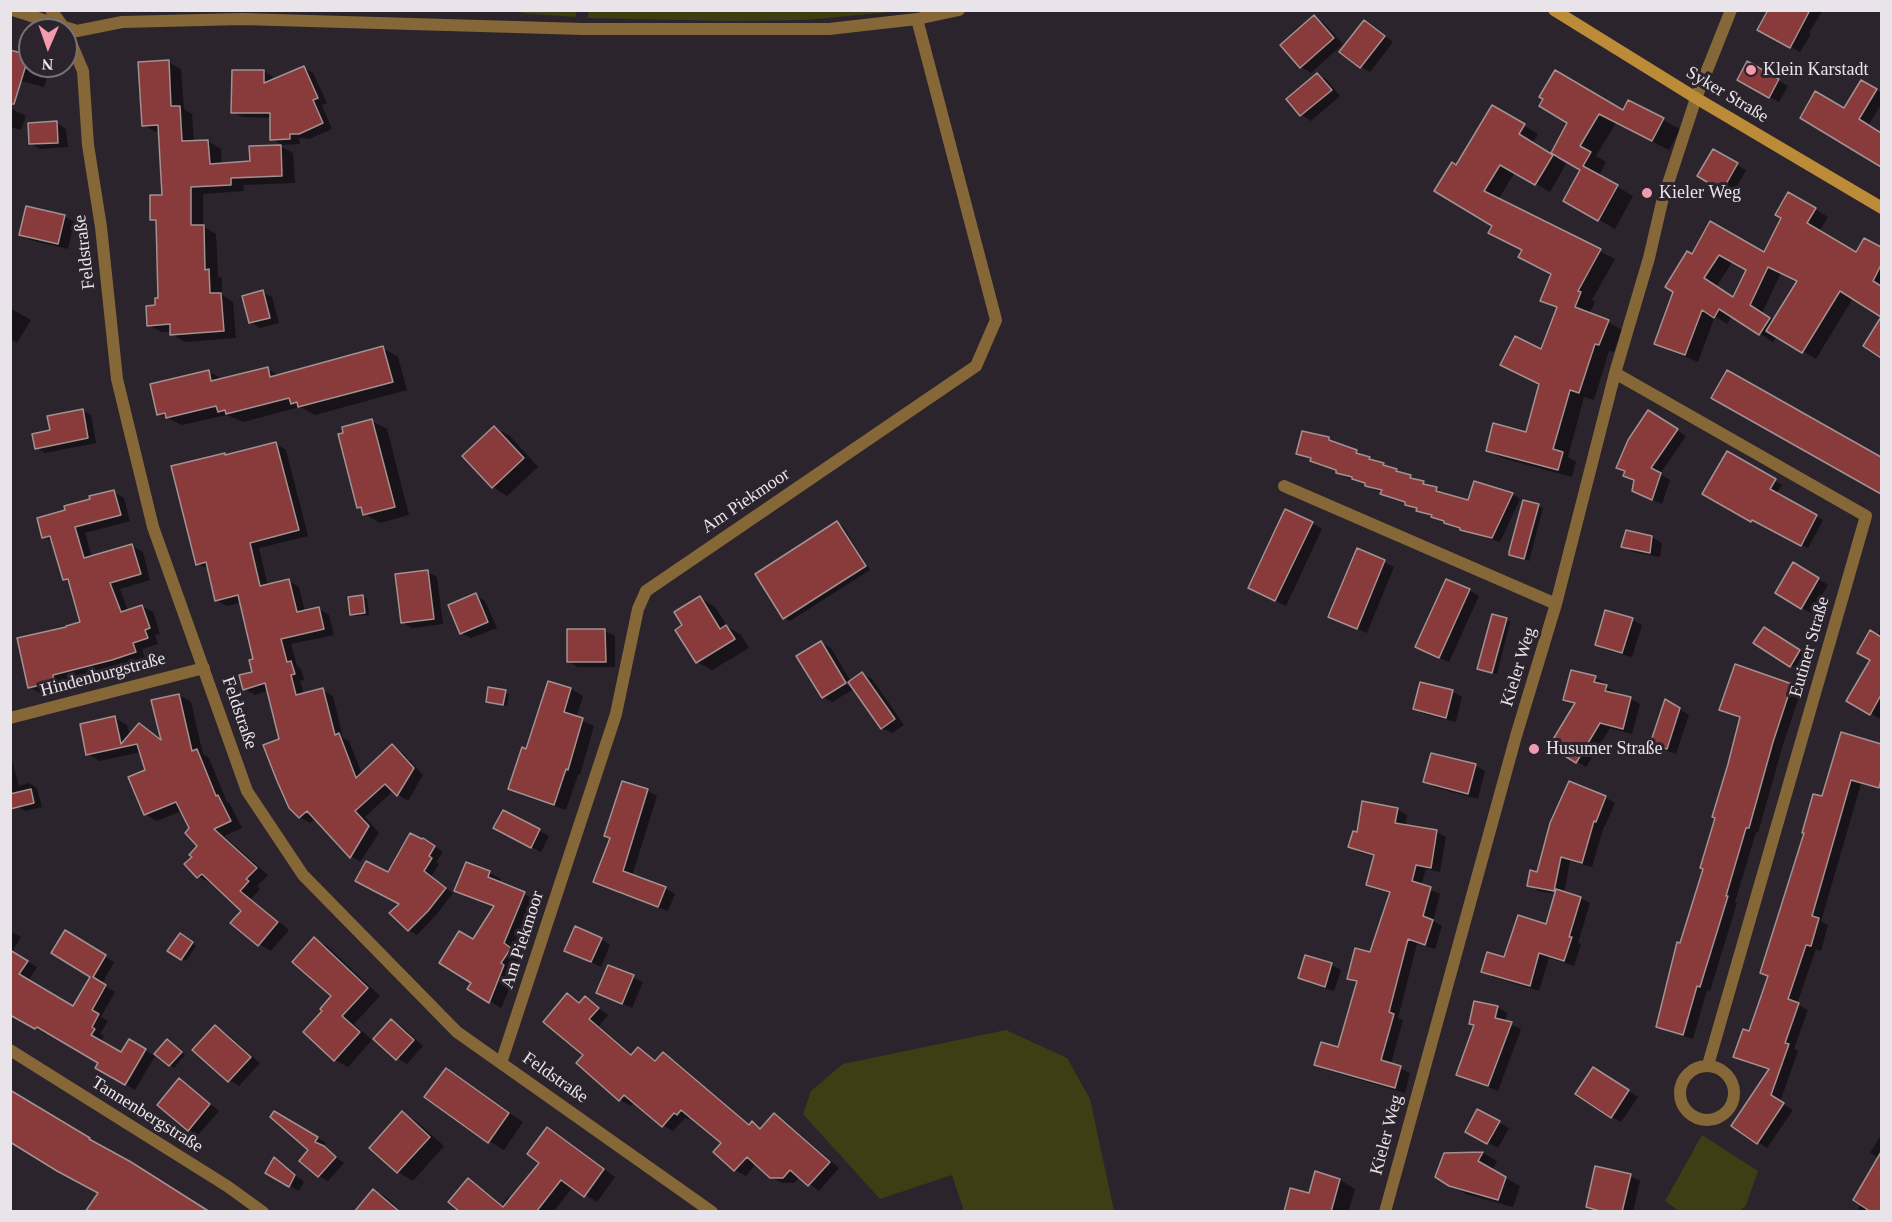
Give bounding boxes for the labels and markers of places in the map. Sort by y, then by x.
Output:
place label: Klein Karstadt [1763,59,1868,81]
marker: Klein Karstadt [1744,63,1758,77]
place label: Kieler Weg [1659,182,1741,204]
marker: Kieler Weg [1640,186,1654,200]
place label: Husumer Straße [1546,738,1662,760]
marker: Husumer Straße [1527,742,1541,756]

